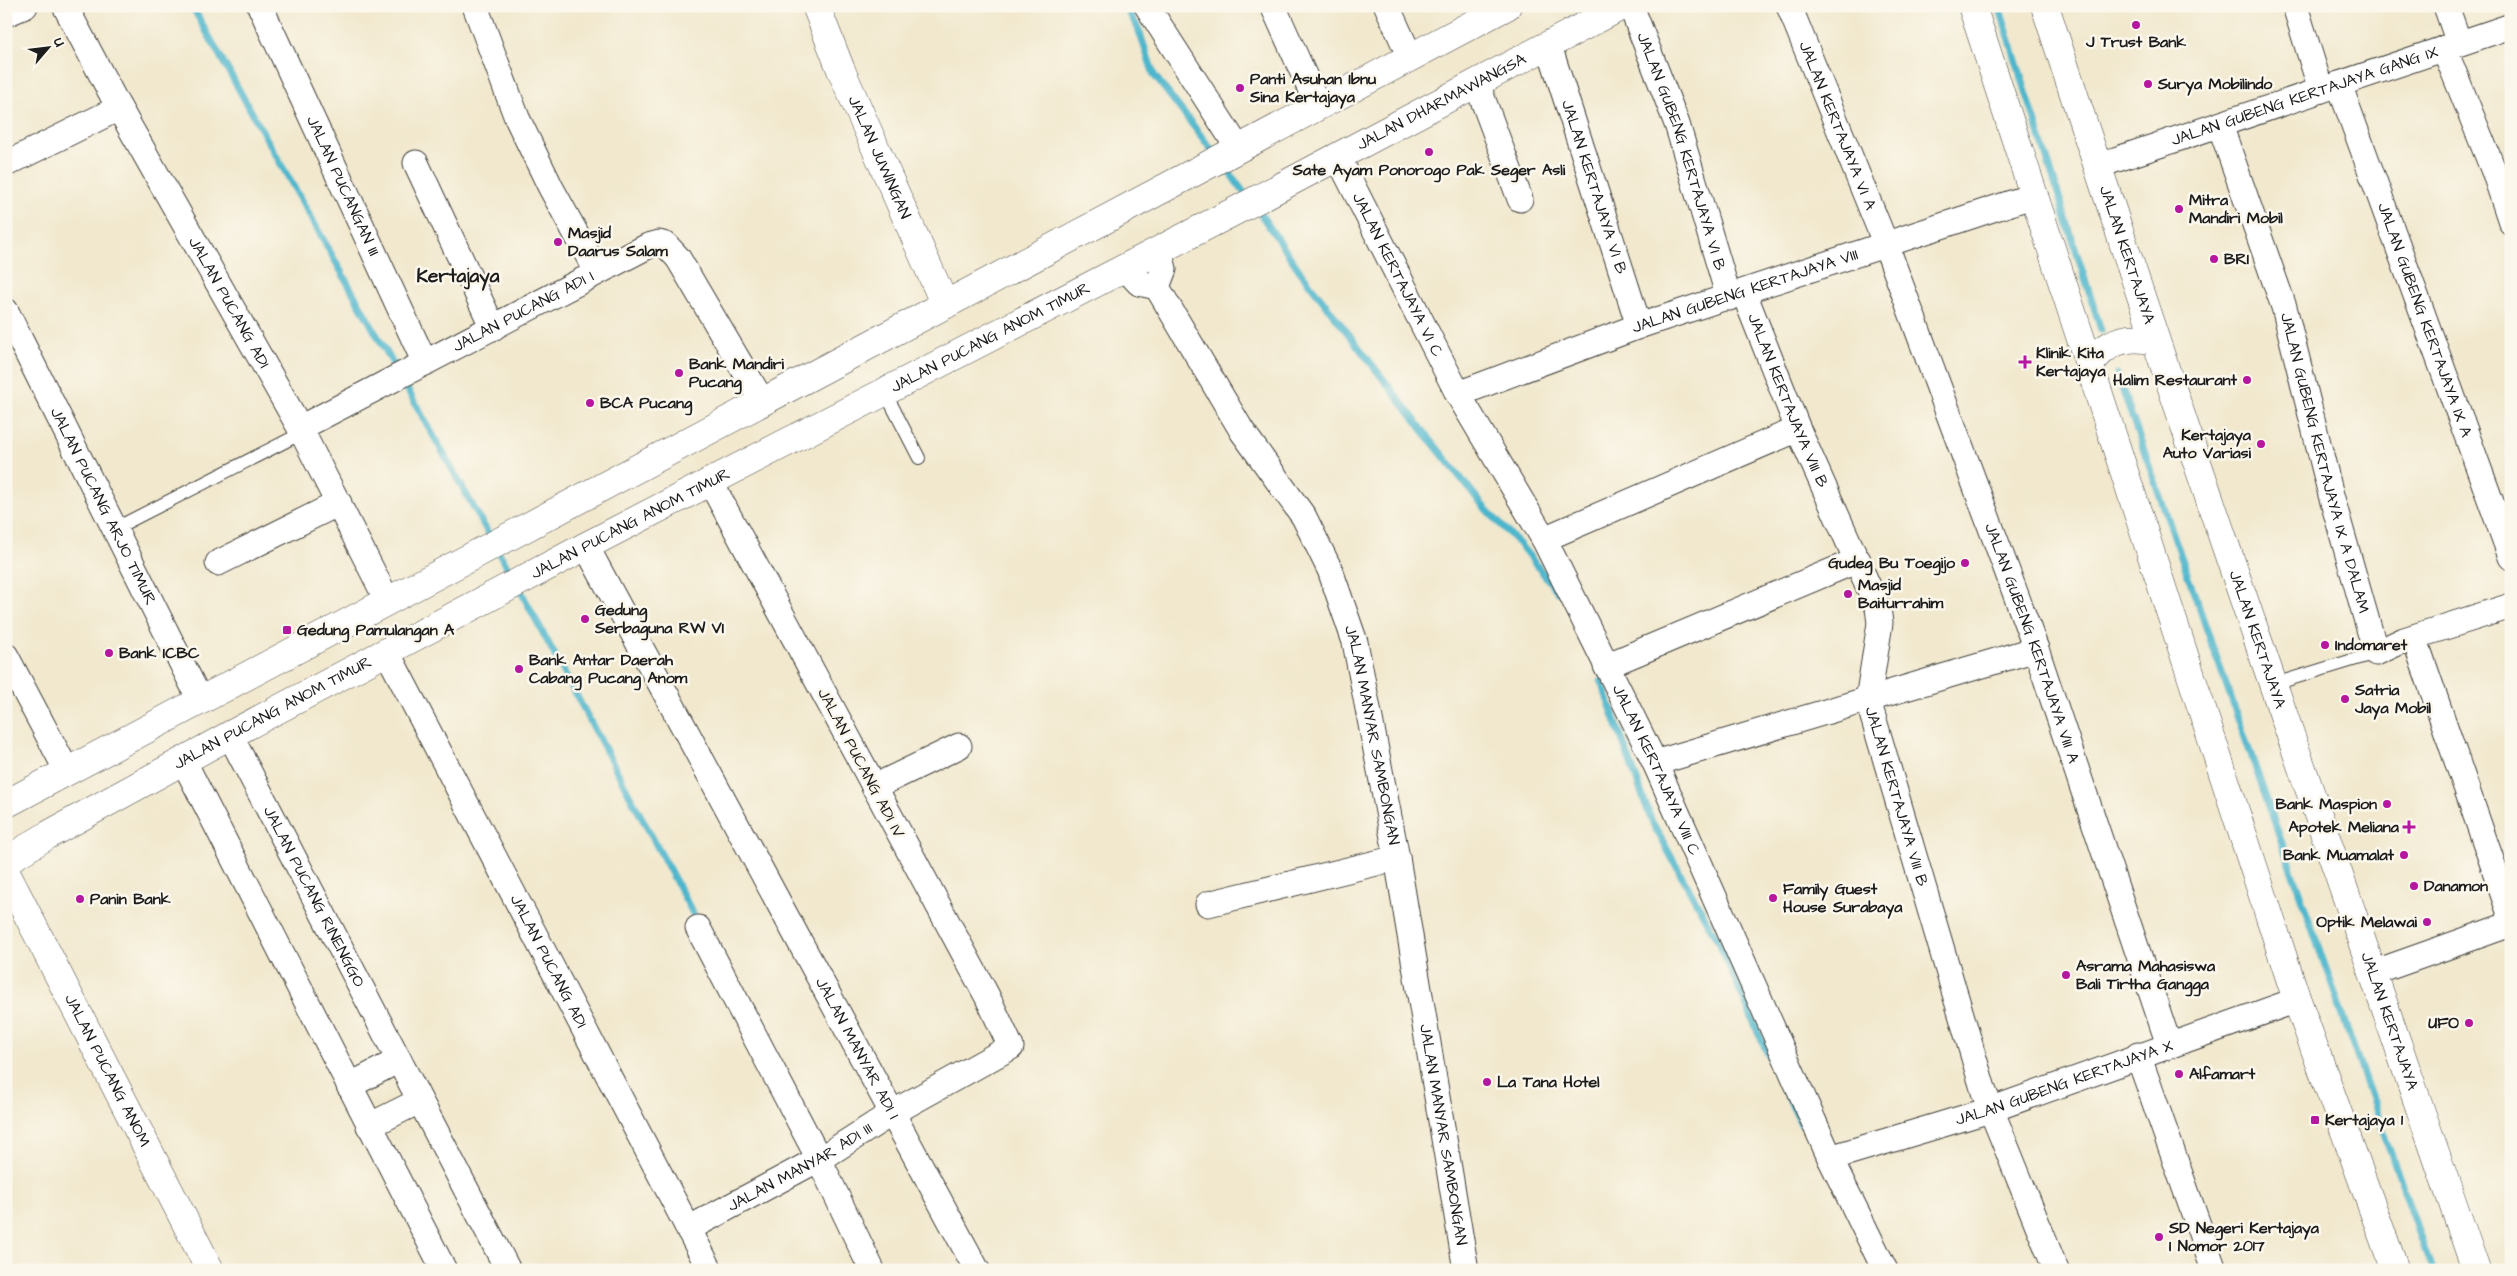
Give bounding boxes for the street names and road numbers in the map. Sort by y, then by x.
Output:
street label: JALAN GUBENG KERTAJAYA VI B [1631,29,1731,274]
street label: JALAN KERTAJAYA VI A [1793,38,1882,213]
street label: JALAN GUBENG KERTAJAYA GANG IX [2168,40,2441,151]
street label: JALAN DHARMAWANGSA [1353,48,1530,156]
street label: JALAN JUWINGAN [843,92,916,222]
street label: JALAN KERTAJAYA VI B [1556,97,1633,277]
street label: JALAN PUCANGAN III [301,112,385,259]
street label: JALAN KERTAJAYA [2094,183,2161,327]
street label: JALAN KERTAJAYA VI C [1347,189,1448,361]
street label: JALAN GUBENG KERTAJAYA IX A [2372,199,2478,440]
street label: JALAN PUCANG ADI [183,233,275,372]
street label: JALAN GUBENG KERTAJAYA VIII [1629,243,1861,339]
street label: JALAN PUCANG ADI I [449,265,598,357]
street label: JALAN PUCANG ANOM TIMUR [887,277,1094,398]
street label: JALAN KERTAJAYA VIII B [1742,310,1834,491]
street label: JALAN GUBENG KERTAJAYA IX A DALAM [2275,310,2375,616]
street label: JALAN PUCANG ARJO TIMUR [45,404,162,609]
street label: JALAN PUCANG ANOM TIMUR [527,463,734,584]
street label: JALAN GUBENG KERTAJAYA VIII A [1979,520,2085,766]
street label: JALAN KERTAJAYA [2224,567,2291,711]
street label: JALAN MANYAR SAMBONGAN [1339,622,1405,847]
street label: JALAN PUCANG ANOM TIMUR [170,651,375,775]
street label: JALAN KERTAJAYA VIII C [1607,681,1706,859]
street label: JALAN PUCANG ADI IV [812,684,910,842]
street label: JALAN KERTAJAYA VIII B [1860,704,1934,889]
street label: JALAN PUCANG RINENGGO [258,802,370,991]
street label: JALAN PUCANG ADI [505,891,593,1032]
street label: JALAN KERTAJAYA [2355,949,2424,1093]
street label: JALAN MANYAR ADI I [810,973,905,1123]
street label: JALAN PUCANG ANOM [59,990,156,1151]
street label: JALAN MANYAR SAMBONGAN [1414,1022,1473,1247]
street label: JALAN GUBENG KERTAJAYA X [1953,1034,2176,1131]
street label: JALAN MANYAR ADI III [724,1117,877,1217]

